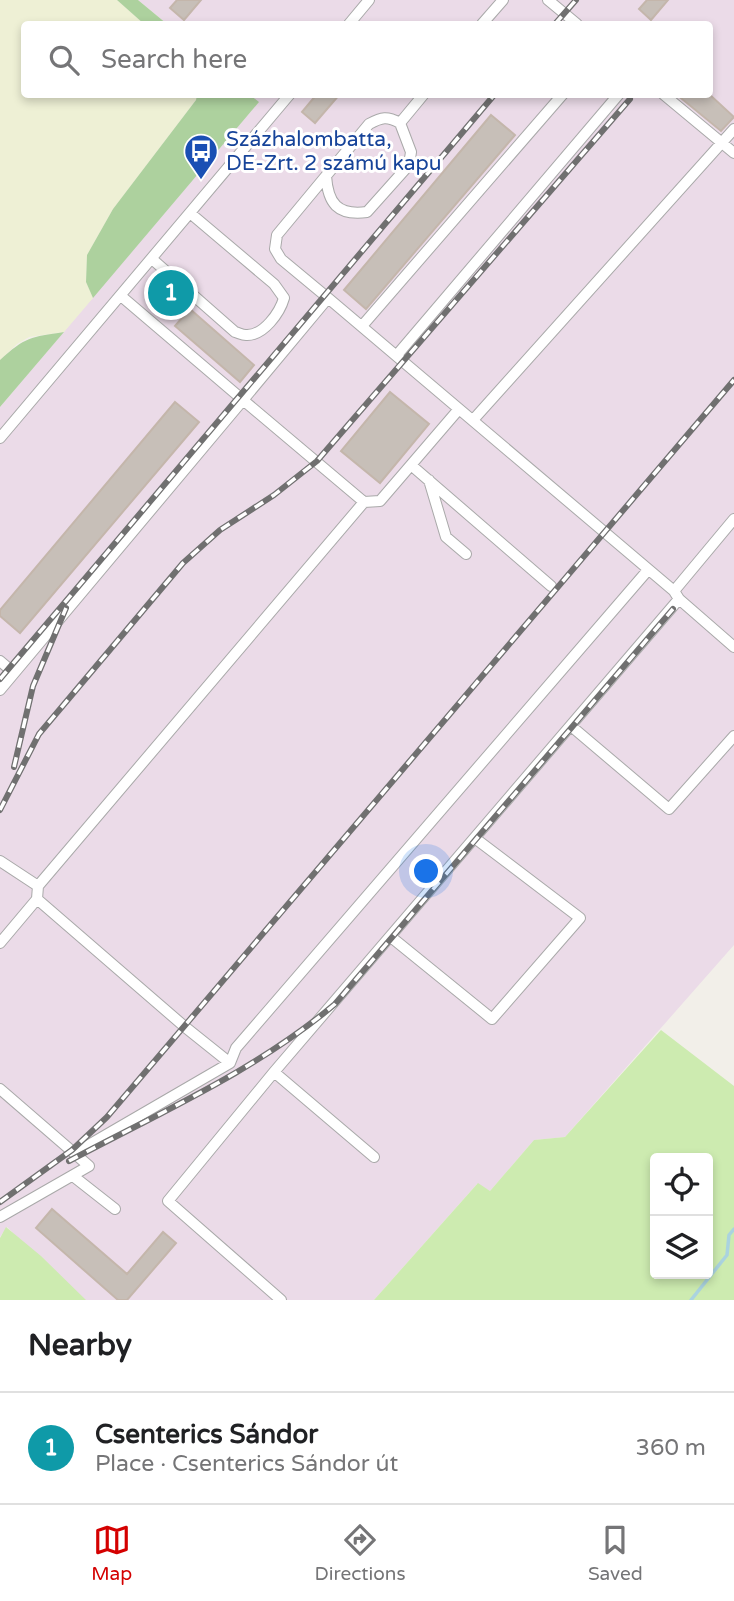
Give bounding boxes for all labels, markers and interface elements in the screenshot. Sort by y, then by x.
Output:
search box [21,21,713,98]
icon: search [45,41,83,79]
text: Search here [101,44,247,75]
place label: Százhalombatta, DE-Zrt. 2 számú kapu [226,127,442,176]
bus stop icon: Százhalombatta, DE-Zrt. 2 számú kapu [182,132,220,181]
pin: 1 [148,267,194,319]
your location [409,854,443,888]
map controls [650,1153,713,1279]
button: locate [650,1153,713,1216]
button: layers [650,1216,713,1279]
text: Nearby [28,1327,132,1364]
text: Csenterics Sándor [95,1419,318,1450]
text: 1 [44,1434,58,1462]
text: 360 m [636,1434,706,1462]
text: Place · Csenterics Sándor út [95,1450,398,1478]
tab: Map [91,1521,132,1585]
tab: Directions [315,1521,406,1585]
tab: Saved [588,1521,643,1585]

